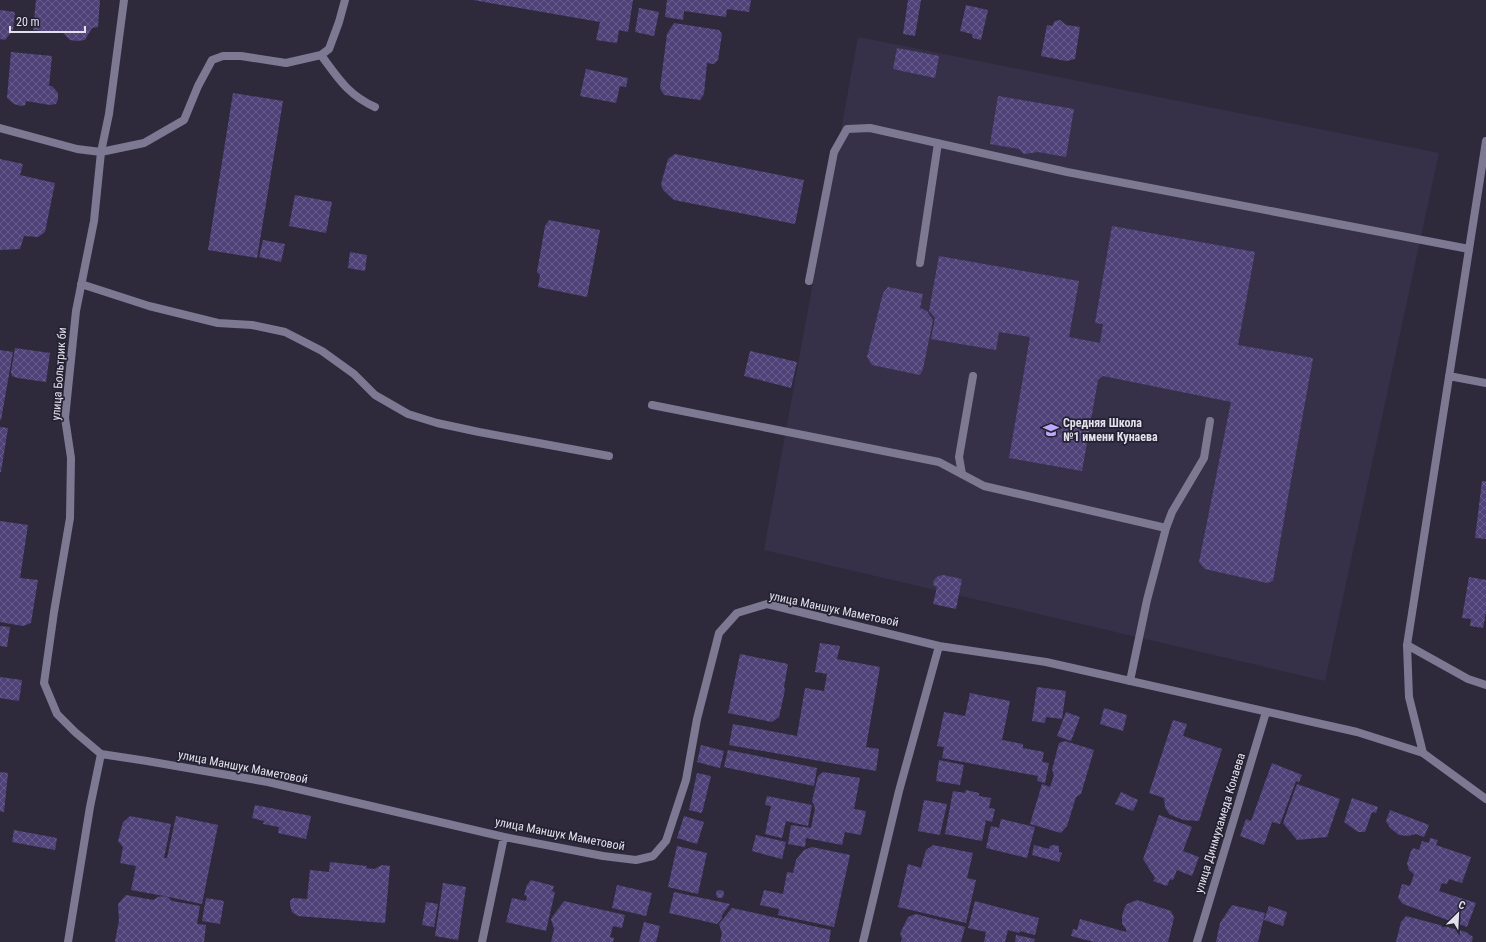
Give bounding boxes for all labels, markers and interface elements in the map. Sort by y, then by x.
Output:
scale bar [10,8,85,34]
text: 20 m [16,15,40,29]
street label: улица Больтрик би [49,327,69,421]
place label: Средняя Школа №1 имени Кунаева [1063,416,1158,444]
school or university icon: Средняя Школа №1 имени Кунаева [1042,421,1060,439]
street label: улица Маншук Маметовой [768,588,900,630]
street label: улица Маншук Маметовой [177,748,309,786]
street label: улица Динмухамеда Конаева [1192,751,1248,895]
street label: улица Маншук Маметовой [494,815,626,853]
north arrow [1438,894,1478,934]
text: С [1456,898,1467,913]

